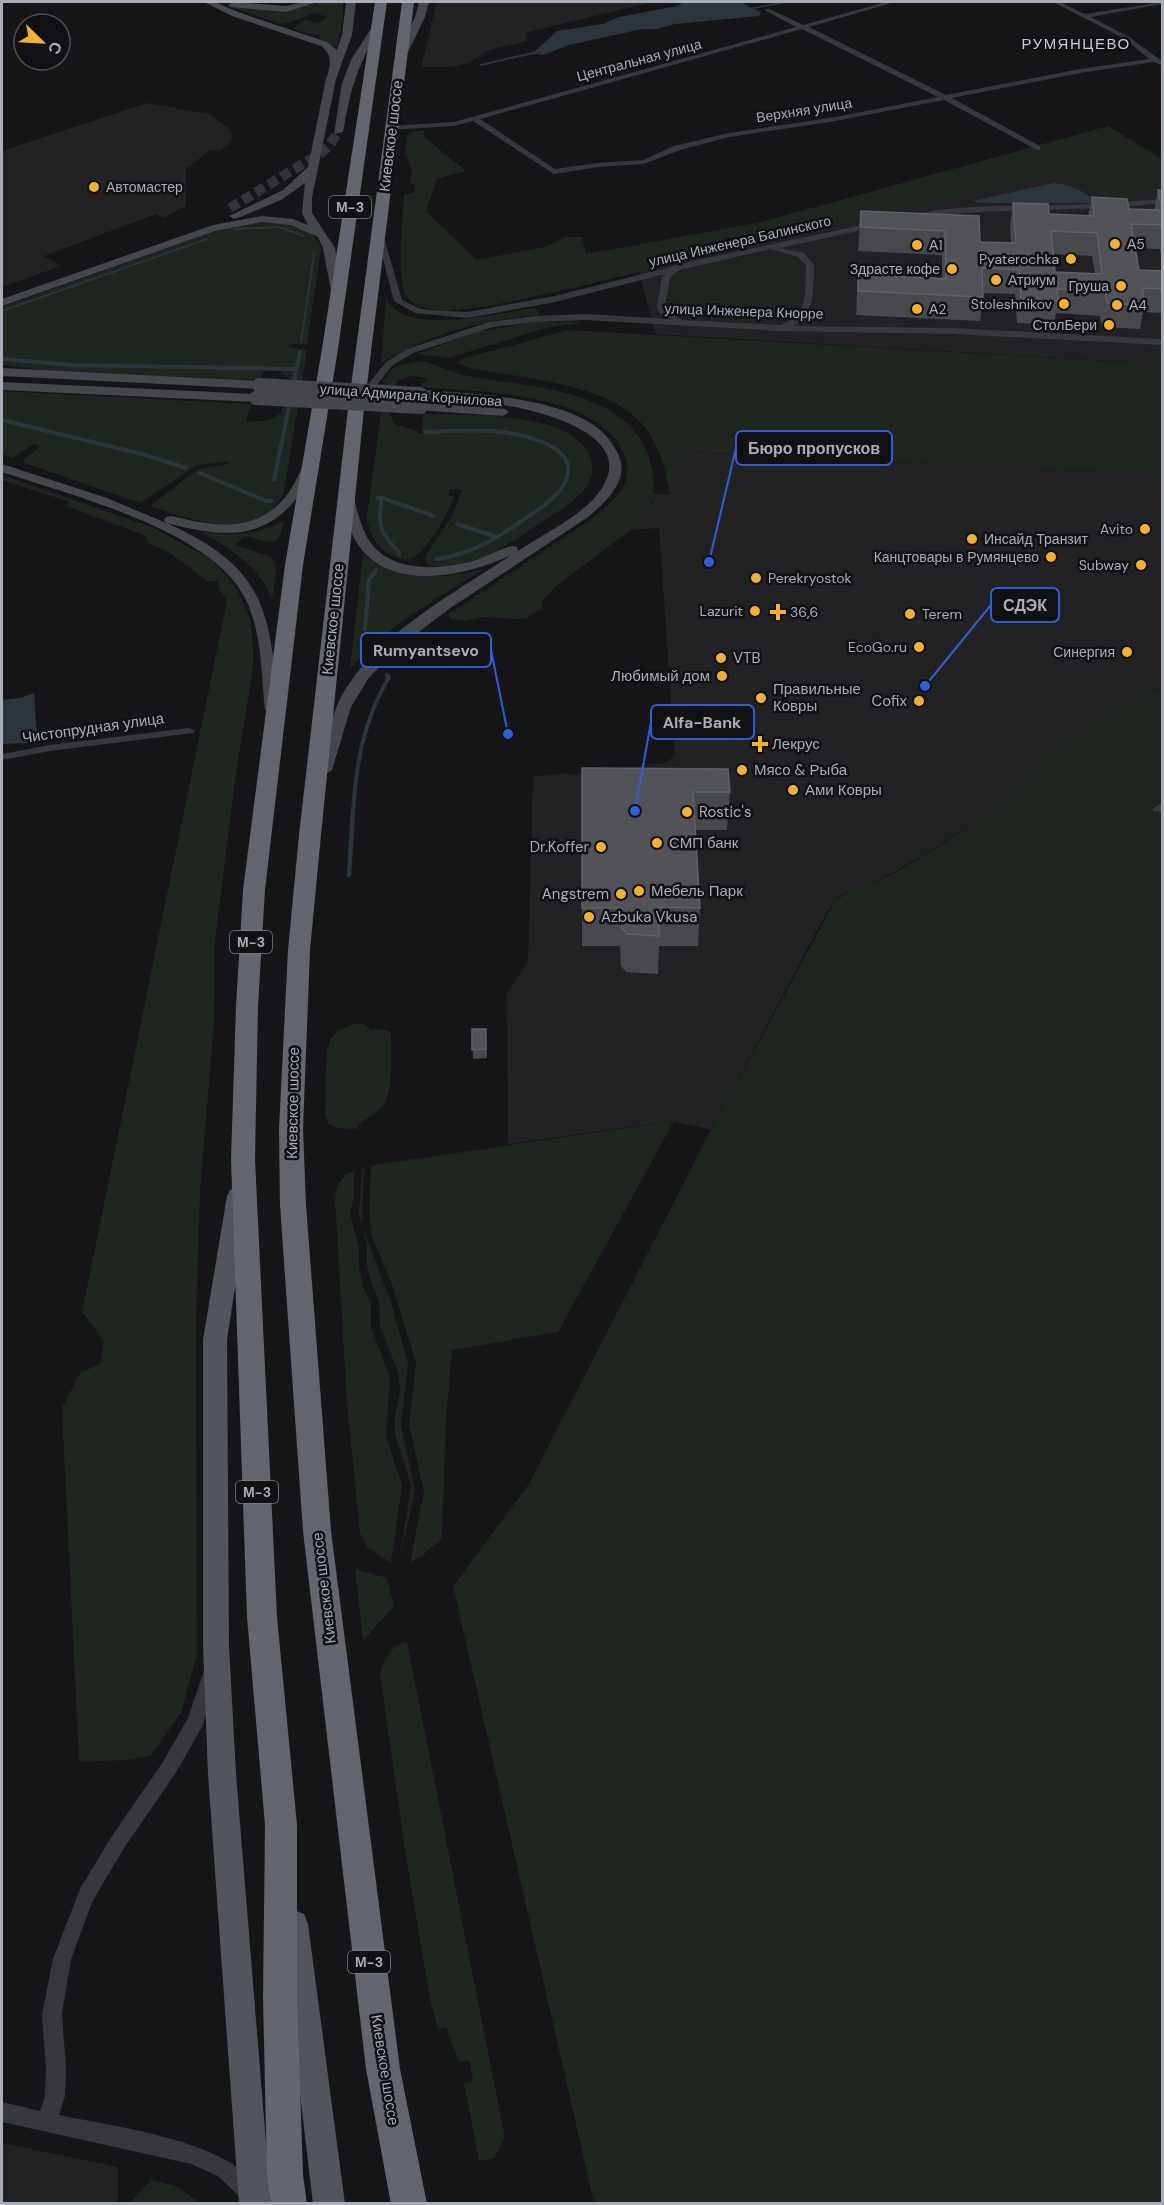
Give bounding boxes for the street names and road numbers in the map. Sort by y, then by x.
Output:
street label: Центральная улица [575,35,704,85]
street label: Киевское шоссе [374,79,408,193]
street label: Верхняя улица [755,94,853,126]
road number: М-3 [329,196,371,218]
street label: улица Инженера Балинского [647,211,833,271]
street label: улица Инженера Кнорре [664,299,824,323]
street label: улица Адмирала Корнилова [319,380,503,410]
street label: Киевское шоссе [317,562,349,676]
street label: Чистопрудная улица [21,708,166,748]
road number: М-3 [230,931,272,953]
street label: Киевское шоссе [282,1047,304,1159]
road number: М-3 [236,1481,278,1503]
street label: Киевское шоссе [307,1531,341,1645]
road number: М-3 [348,1951,390,1973]
street label: Киевское шоссе [366,2013,404,2127]

